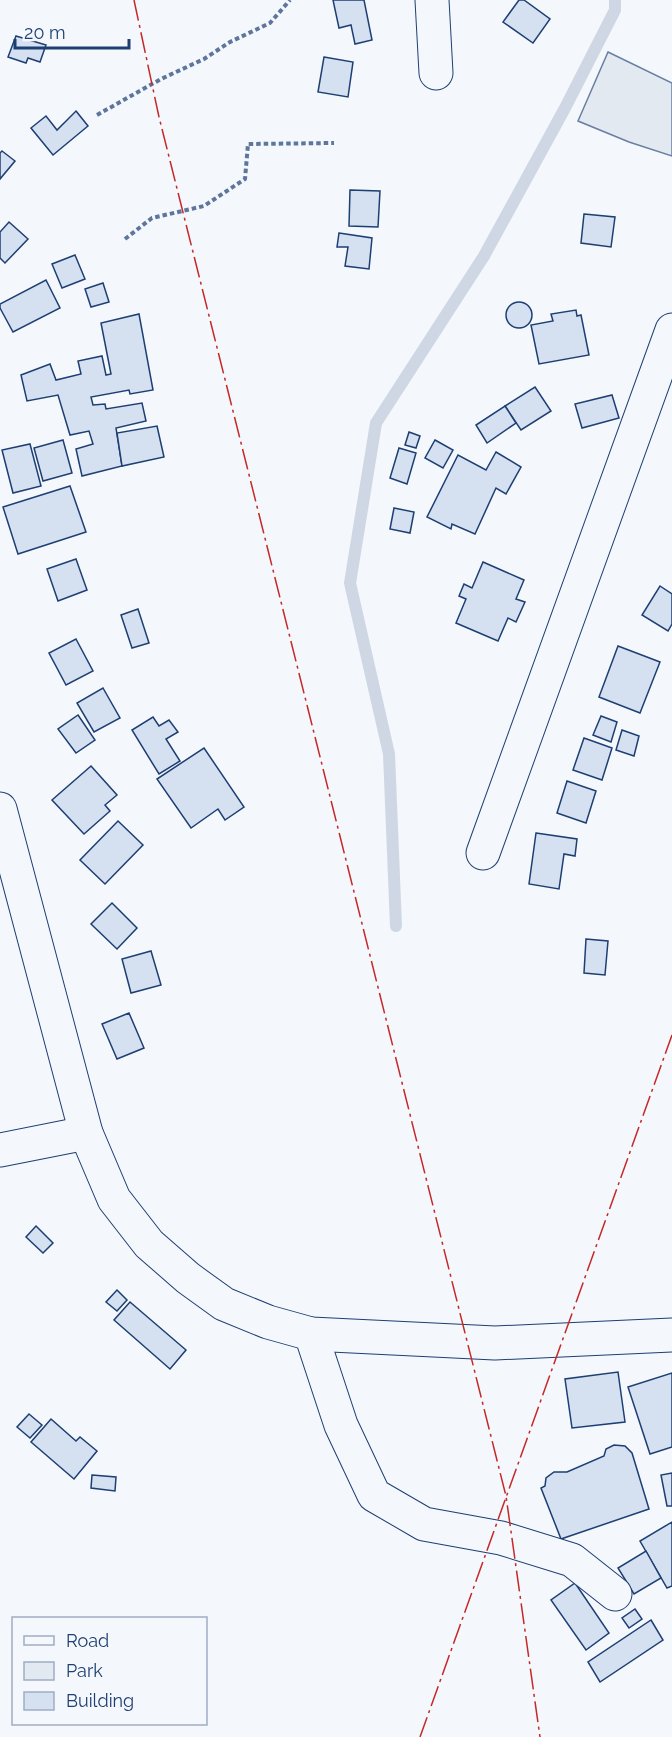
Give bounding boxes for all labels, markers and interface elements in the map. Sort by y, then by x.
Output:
scale bar [15,12,129,50]
text: 20 m [24,22,66,43]
legend [12,1617,207,1725]
text: Road [66,1630,109,1651]
text: Park [66,1660,103,1681]
text: Building [66,1690,134,1711]

